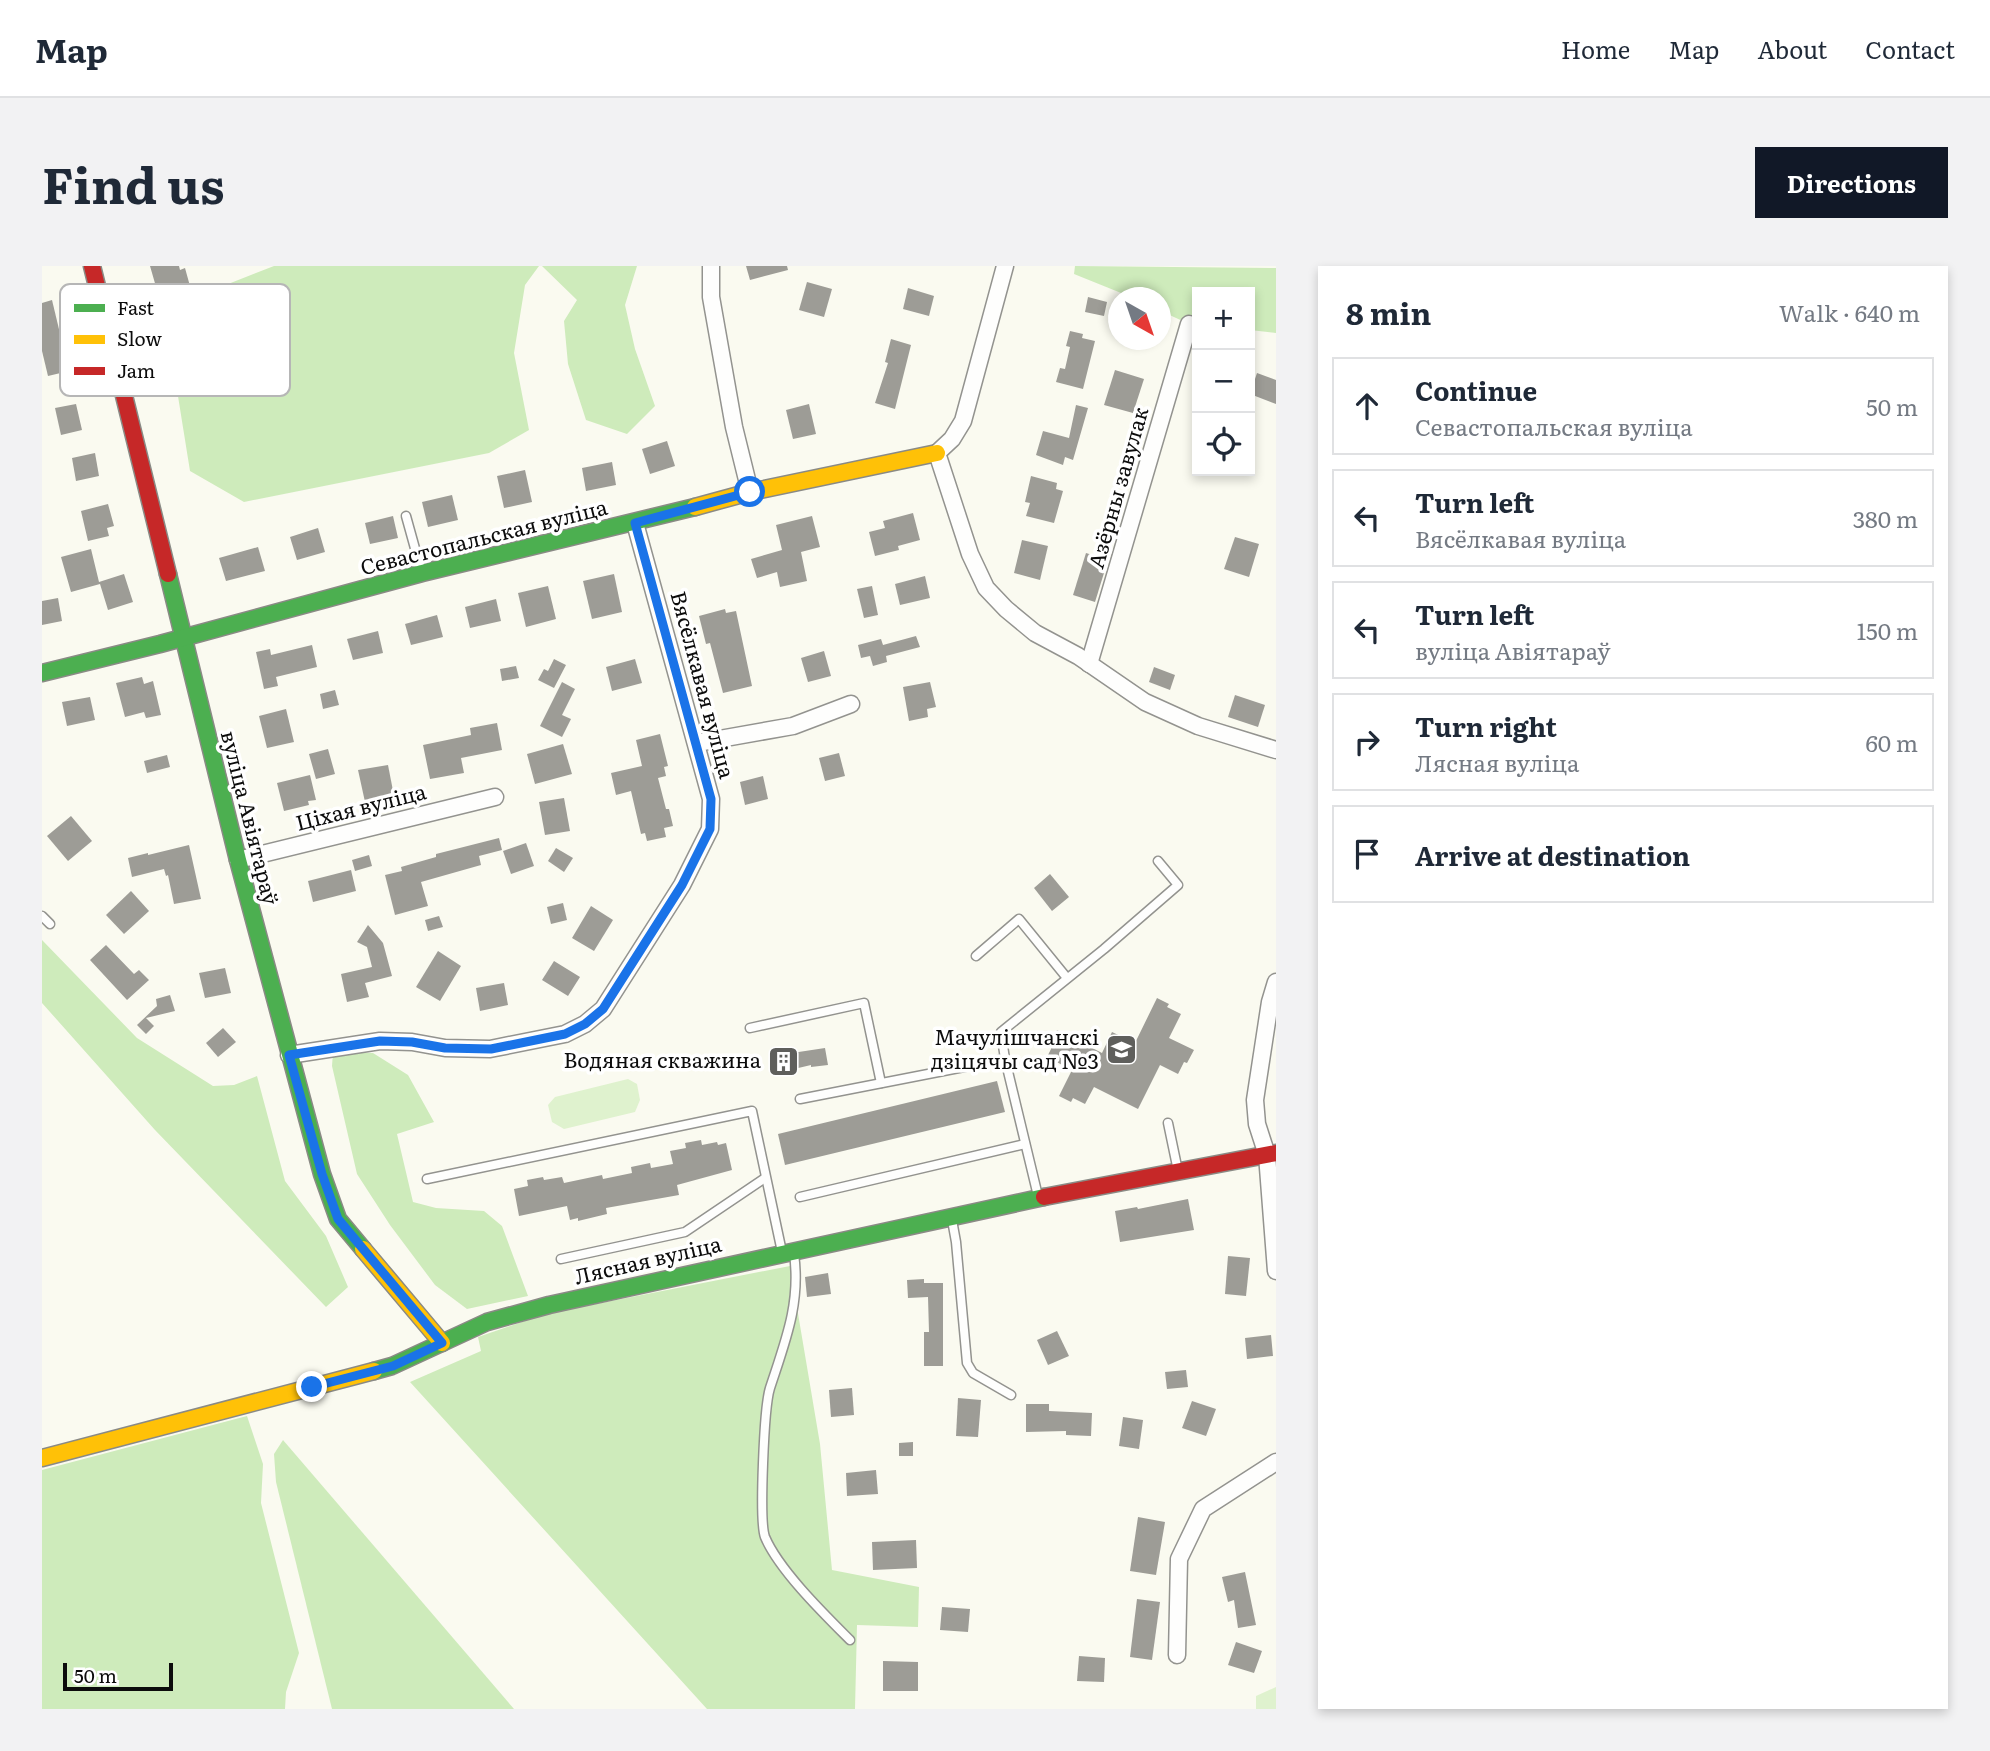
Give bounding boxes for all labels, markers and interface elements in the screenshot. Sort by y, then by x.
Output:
text: Map [35,24,108,73]
text: Home [1561,31,1630,66]
text: Map [1668,31,1719,66]
text: About [1757,31,1827,66]
text: Contact [1865,31,1955,66]
text: Find us [42,146,225,219]
button: Directions [1755,147,1948,218]
legend [60,284,290,396]
north arrow [1108,287,1171,350]
map controls [1192,287,1255,476]
button: + [1192,287,1255,350]
text: 8 min [1346,290,1431,334]
text: Fast [117,293,154,321]
text: Walk · 640 m [1779,295,1920,329]
text: Slow [117,324,162,352]
button: − [1192,350,1255,413]
text: Jam [117,356,155,384]
text: Continue [1415,370,1537,409]
icon: ahead [1348,387,1386,425]
text: 50 m [1866,389,1918,423]
street label: Азёрны завулак [1079,402,1155,572]
text: Севастопальская вуліца [1415,409,1693,443]
button: locate [1192,413,1255,476]
route start [734,476,765,507]
text: Turn left [1415,482,1534,521]
street label: Севастопальская вуліца [357,490,611,581]
icon: left [1348,499,1386,537]
text: 380 m [1853,501,1918,535]
text: Вясёлкавая вуліца [1415,521,1626,555]
street label: Вясёлкавая вуліца [664,587,745,782]
text: Turn left [1415,594,1534,633]
icon: left [1348,611,1386,649]
text: 150 m [1857,613,1918,647]
text: вуліца Авіятараў [1415,633,1611,667]
text: Turn right [1415,706,1557,745]
icon: right [1348,723,1386,761]
text: 60 m [1865,725,1918,759]
street label: вуліца Авіятараў [215,727,288,909]
text: Лясная вуліца [1415,745,1579,779]
street label: Ціхая вуліца [292,774,430,837]
icon: arrive [1348,835,1386,873]
text: Arrive at destination [1415,835,1690,874]
place label: Мачулішчанскі дзіцячы сад №3 [931,1020,1099,1075]
school or university icon: Мачулішчанскі дзіцячы сад №3 [1105,1033,1139,1067]
place label: Водяная скважина [563,1043,762,1074]
building icon: Водяная скважина [767,1044,801,1078]
street label: Лясная вуліца [571,1226,725,1291]
route end [296,1371,327,1402]
scale bar [63,1660,173,1692]
text: 50 m [74,1661,117,1689]

